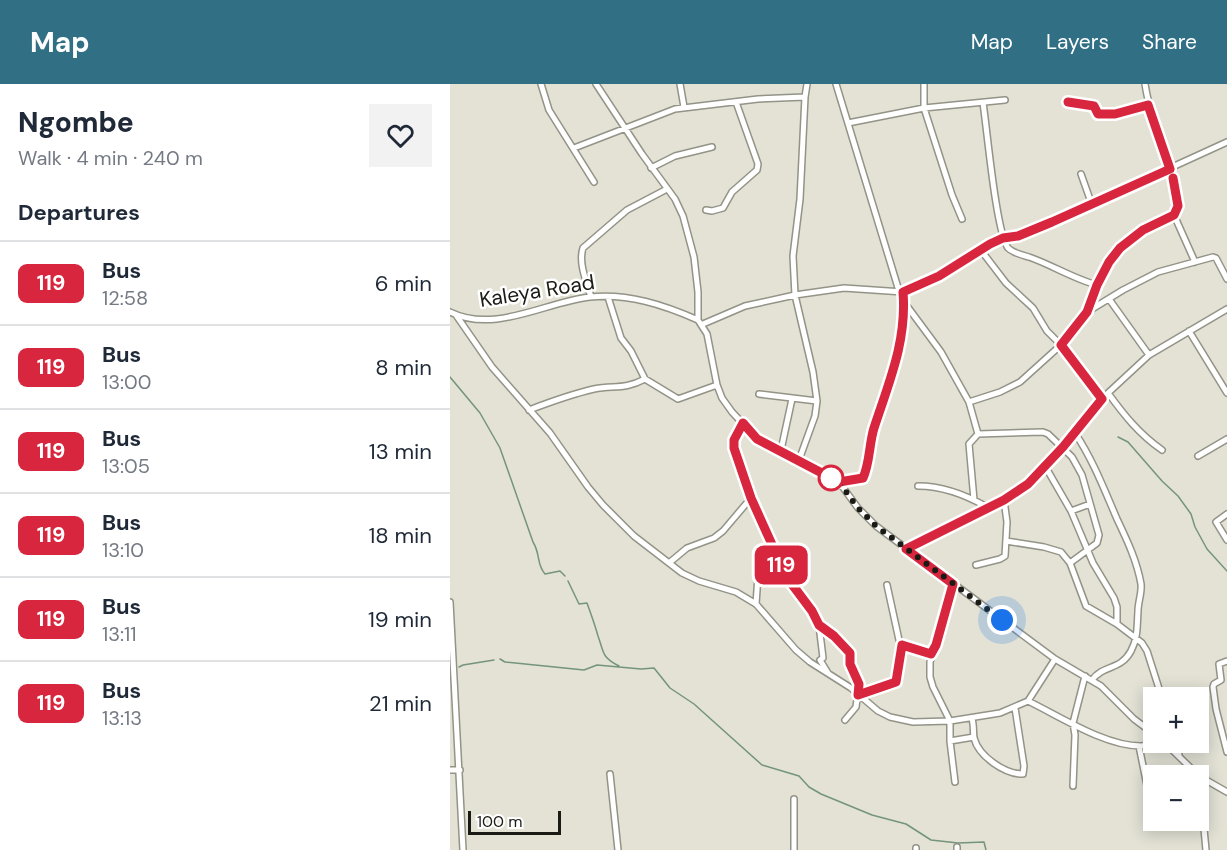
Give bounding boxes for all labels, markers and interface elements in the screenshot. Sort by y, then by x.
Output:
text: Map [30,24,90,61]
text: Map [971,28,1013,56]
text: Layers [1046,28,1109,56]
text: Share [1142,28,1197,56]
text: Ngombe [18,104,134,141]
button: heart [369,104,432,167]
text: Walk · 4 min · 240 m [18,145,203,171]
text: Departures [18,198,140,227]
text: Bus [102,256,141,285]
street label: Kaleya Road [477,268,597,314]
text: 119 [37,269,65,297]
text: 6 min [375,269,432,298]
text: 12:58 [102,285,148,311]
text: Bus [102,340,141,369]
text: 119 [37,353,65,381]
text: 8 min [375,353,432,382]
text: 13:00 [102,369,151,395]
text: Bus [102,424,141,453]
text: 119 [37,437,65,465]
text: 13 min [369,437,432,466]
text: 13:05 [102,453,150,479]
unlabelled marker [818,465,844,491]
text: Bus [102,508,141,537]
text: 119 [37,521,65,549]
text: 18 min [368,521,432,550]
text: 13:10 [102,537,144,563]
line badge: 119 [746,546,816,584]
text: 119 [767,551,795,579]
text: Bus [102,592,141,621]
text: 119 [37,605,65,633]
text: 19 min [368,605,432,634]
your location [987,605,1017,635]
text: 13:11 [102,621,137,647]
text: Bus [102,676,141,705]
map controls [1143,687,1209,831]
button: + [1143,687,1209,753]
text: 119 [37,689,65,717]
text: 21 min [369,689,432,718]
text: 13:13 [102,705,142,731]
button: − [1143,765,1209,831]
scale bar [468,808,561,836]
text: 100 m [477,811,522,832]

